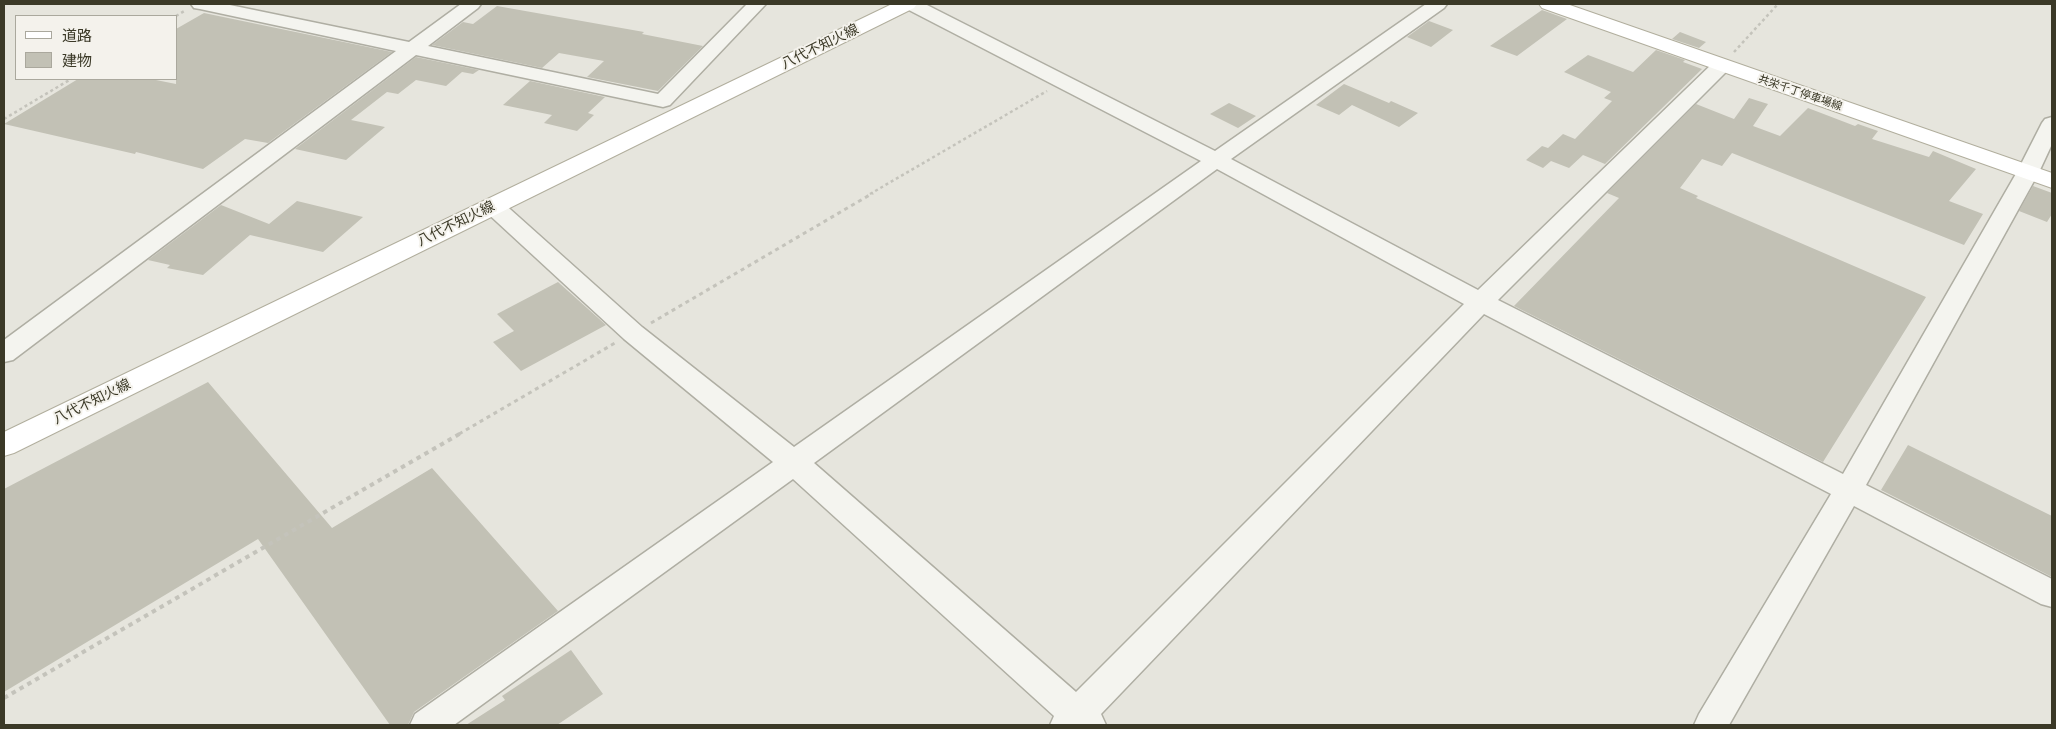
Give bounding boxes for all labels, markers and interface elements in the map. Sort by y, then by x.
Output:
legend [15,15,178,80]
street label: 八代不知火線 [779,21,861,73]
text: 道路 [62,27,92,45]
text: 建物 [62,52,92,70]
street label: 共栄千丁停車場線 [1756,72,1844,114]
street label: 八代不知火線 [415,198,497,250]
street label: 八代不知火線 [51,376,133,428]

